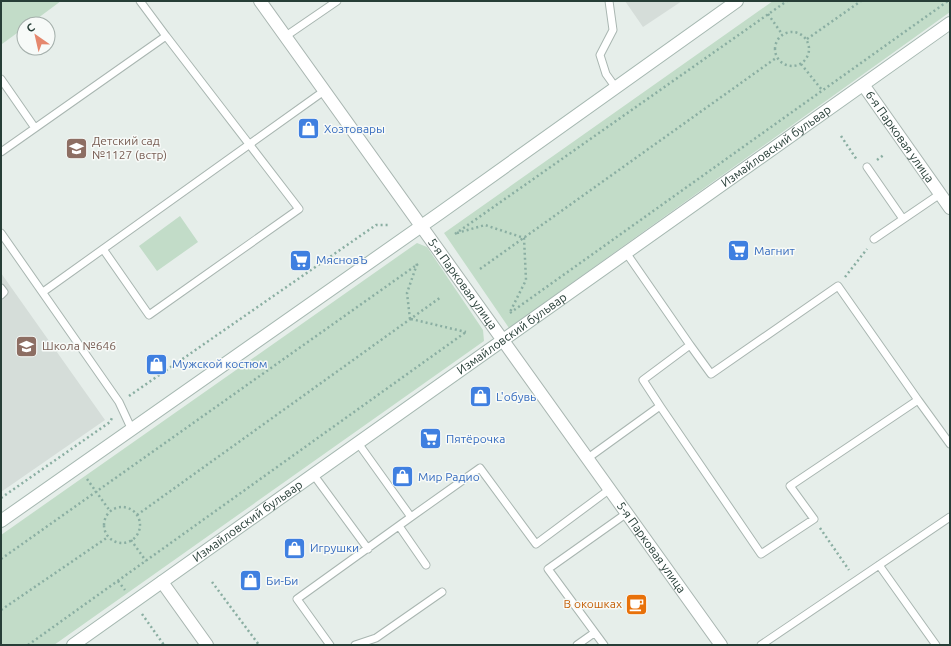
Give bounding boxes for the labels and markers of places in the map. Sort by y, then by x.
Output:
shop icon: Хозтовары [296,116,322,142]
place label: Хозтовары [324,122,385,135]
place label: Детский сад №1127 (встр) [92,134,167,162]
school or university icon: Детский сад №1127 (встр) [63,135,89,161]
supermarket icon: Магнит [726,238,752,264]
place label: Магнит [754,244,796,257]
supermarket icon: МясновЪ [288,247,314,273]
place label: МясновЪ [316,253,368,266]
school or university icon: Школа №646 [14,333,40,359]
place label: Школа №646 [42,339,116,352]
shop icon: Мужской костюм [143,351,169,377]
place label: Мужской костюм [172,357,268,370]
shop icon: L'обувь [468,384,494,410]
place label: L'обувь [496,390,536,403]
supermarket icon: Пятёрочка [418,426,444,452]
place label: Пятёрочка [446,432,505,445]
shop icon: Мир Радио [390,464,416,490]
place label: Мир Радио [418,470,480,483]
shop icon: Игрушки [281,535,307,561]
place label: Игрушки [310,541,359,554]
shop icon: Би-Би [237,568,263,594]
place label: Би-Би [266,574,298,587]
cafe icon: В окошках [624,591,650,617]
place label: В окошках [564,597,622,610]

